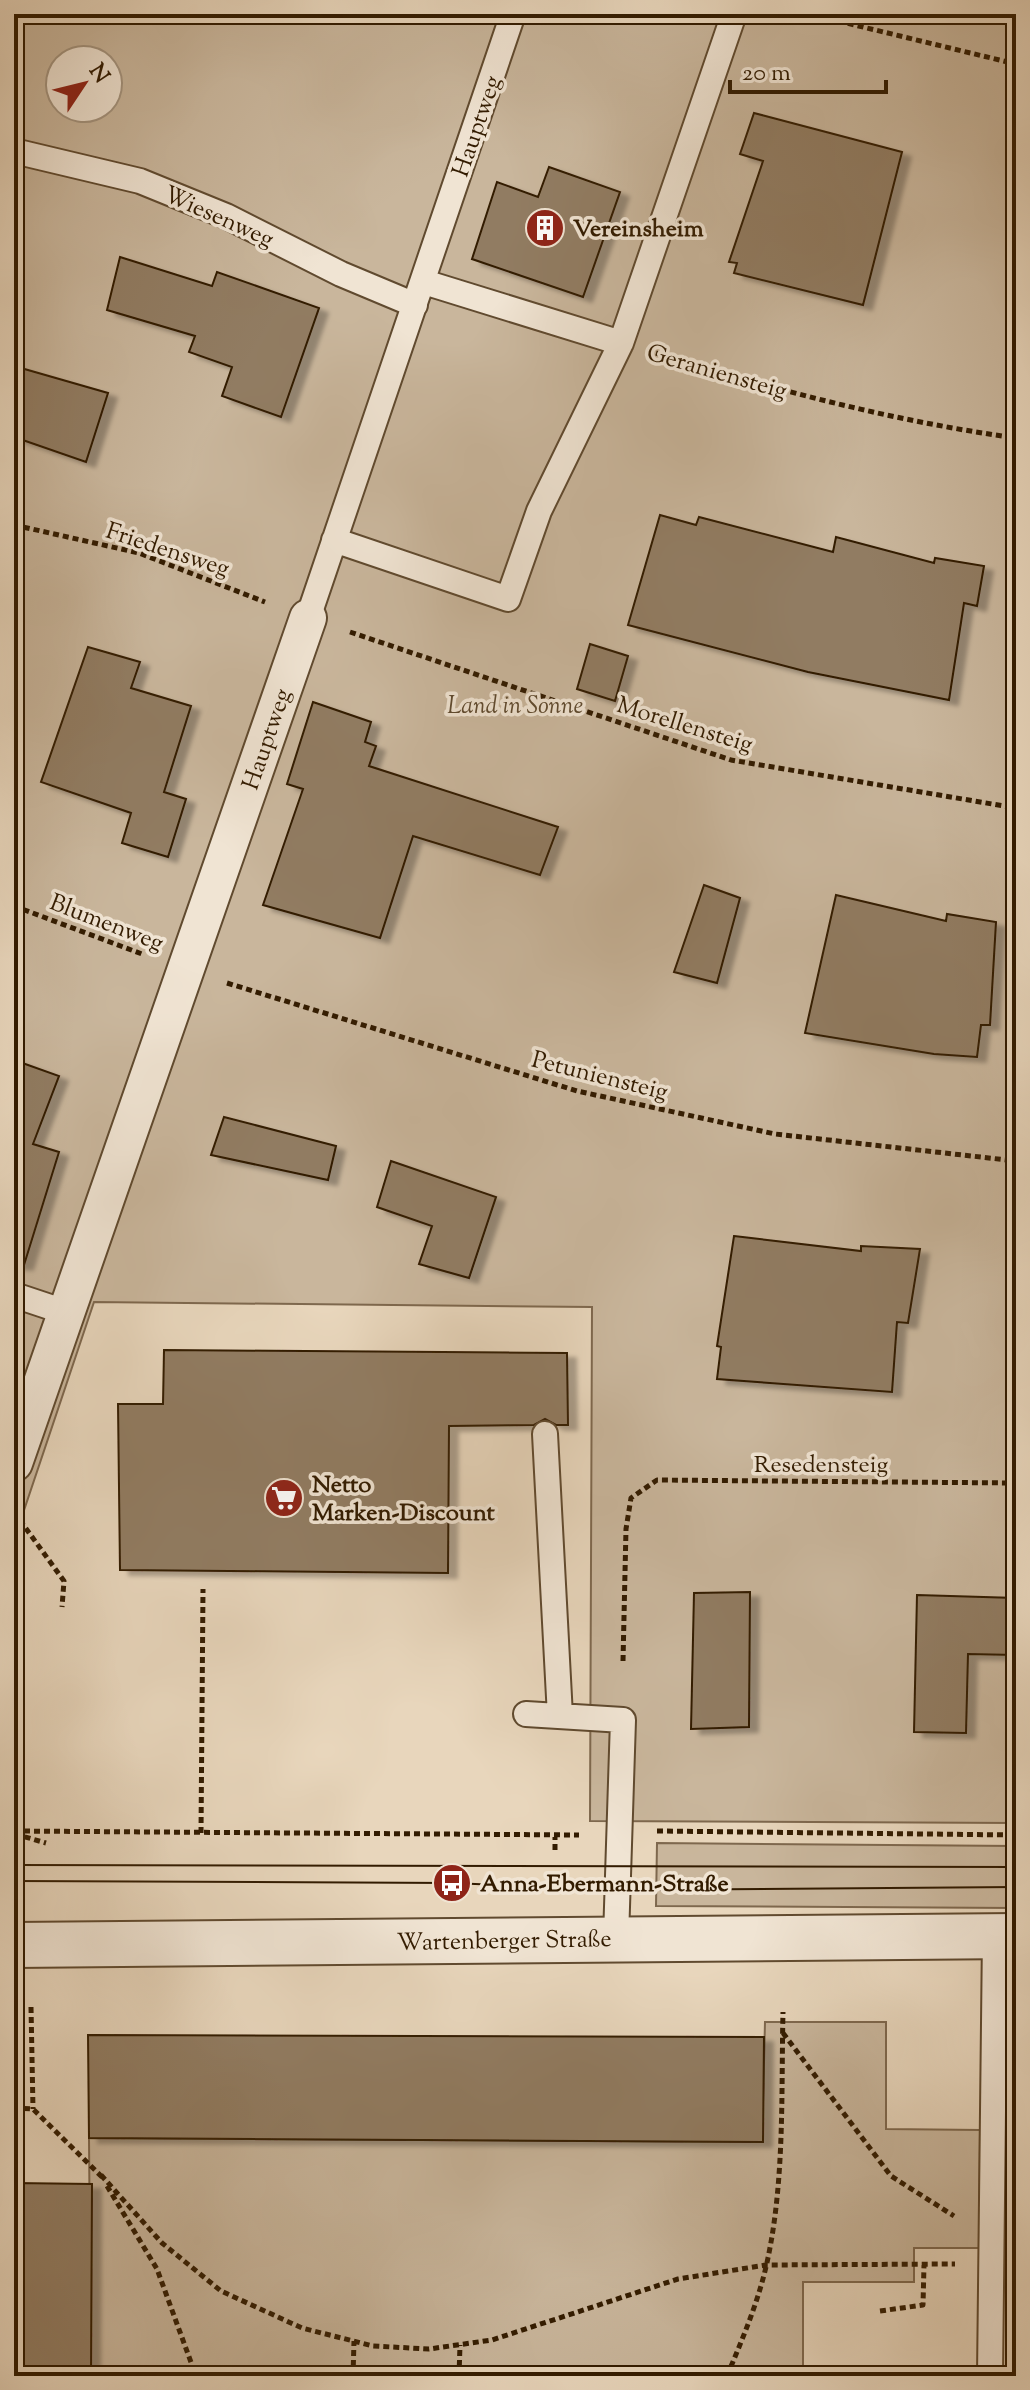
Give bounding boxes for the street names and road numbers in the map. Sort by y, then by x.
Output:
street label: Hauptweg [445,71,511,182]
street label: Wiesenweg [158,178,279,257]
street label: Geraniensteig [642,337,791,409]
street label: Friedensweg [101,515,234,587]
street label: Hauptweg [235,684,301,795]
street label: Morellensteig [612,689,757,763]
street label: Blumenweg [44,887,169,961]
street label: Petuniensteig [528,1044,671,1110]
street label: Resedensteig [754,1449,888,1483]
street label: Wartenberger Straße [396,1923,612,1961]

